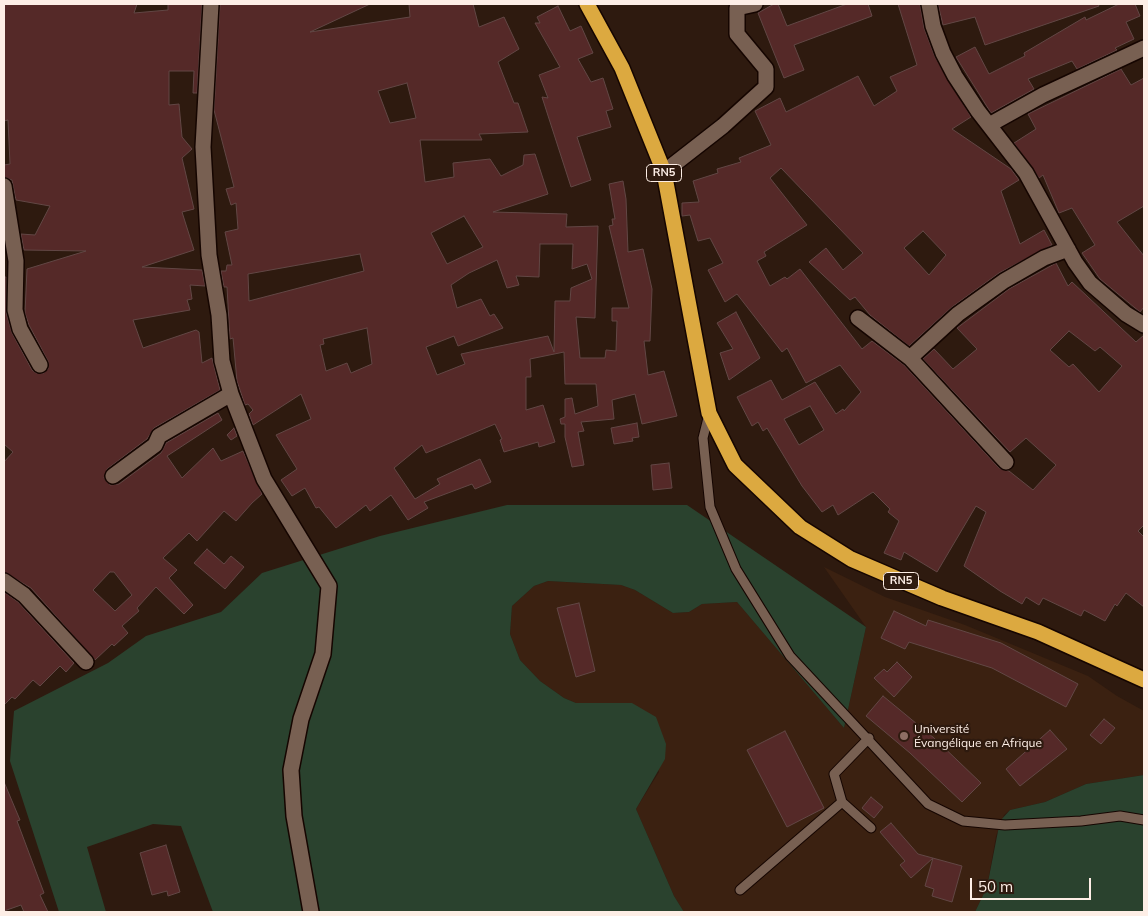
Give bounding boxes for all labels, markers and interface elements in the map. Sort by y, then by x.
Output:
road number: RN5 [646,164,682,182]
road number: RN5 [884,572,918,590]
place label: Université Évangélique en Afrique [914,722,1042,750]
marker: Université Évangélique en Afrique [898,730,910,742]
scale bar [973,868,1094,900]
text: 50 m [978,877,1013,896]

